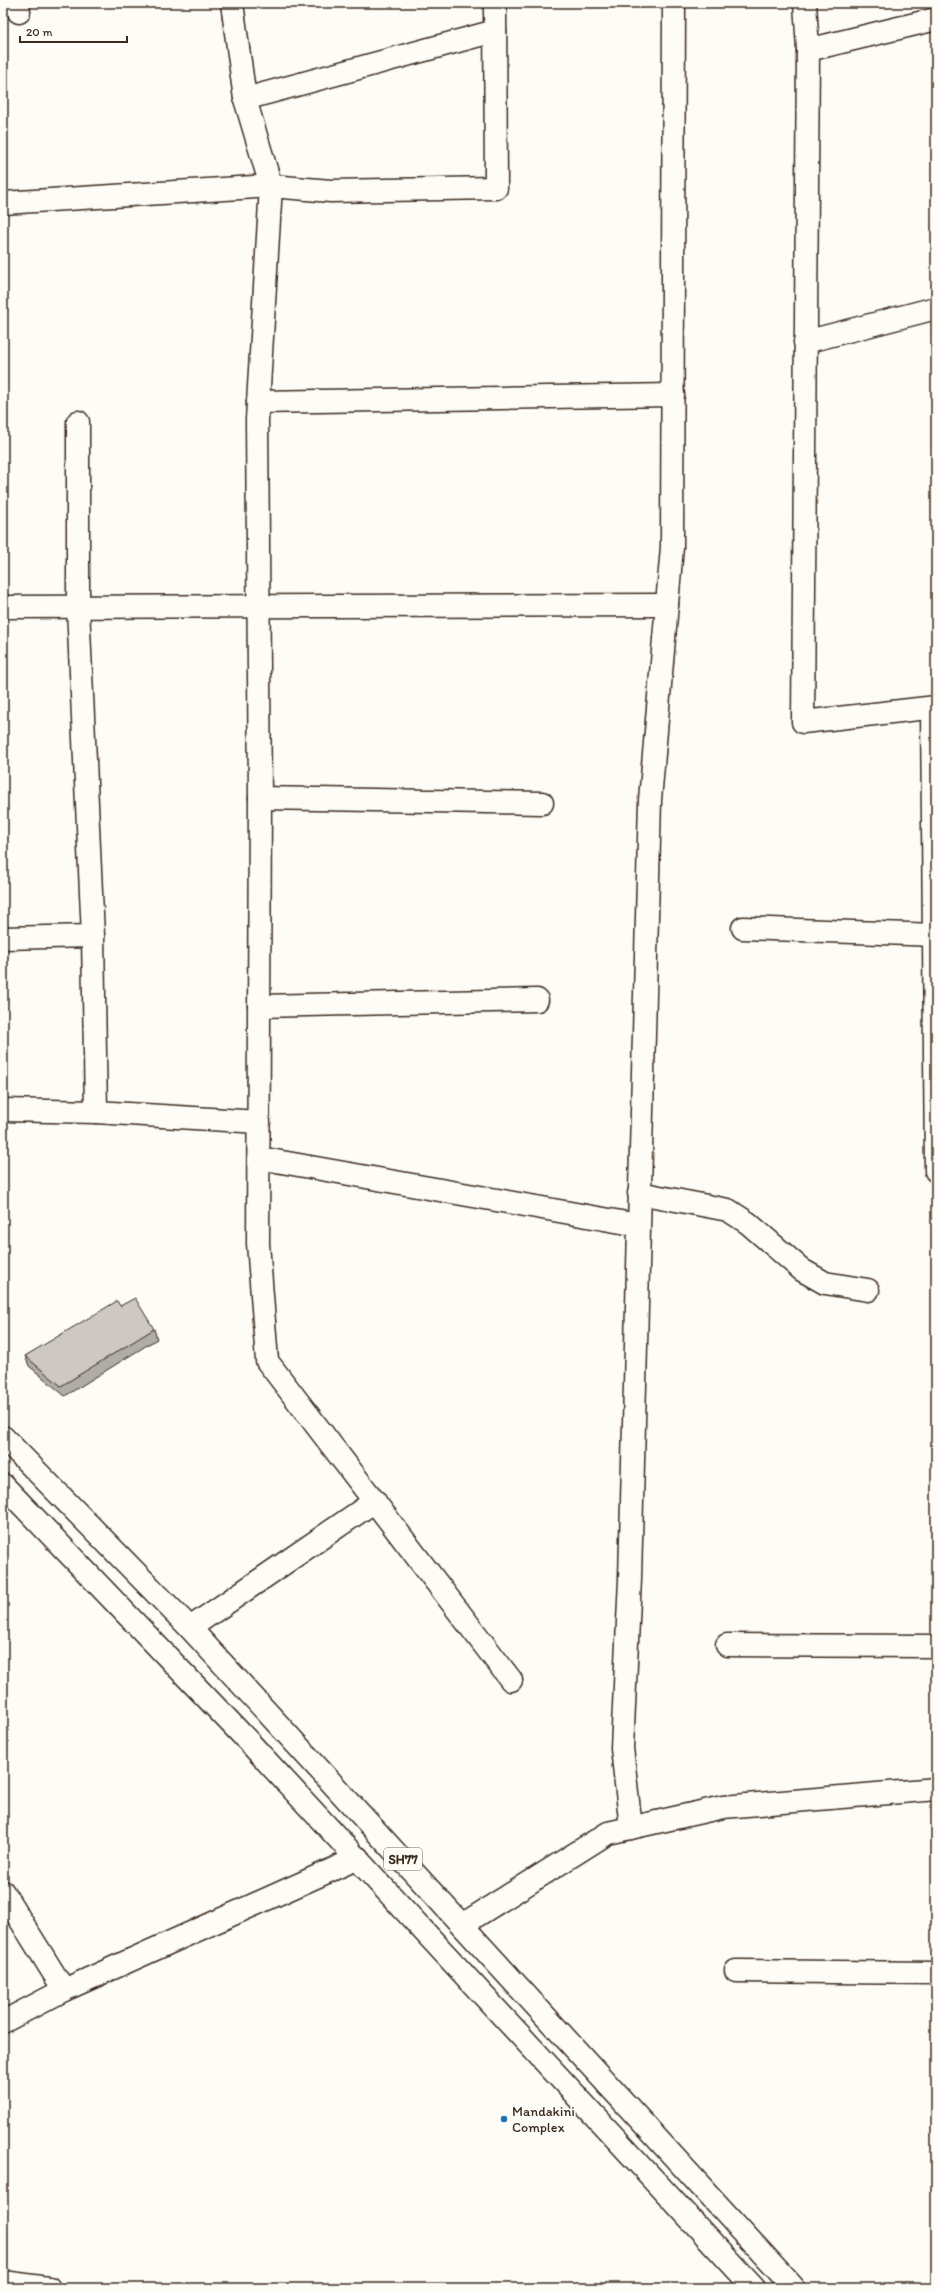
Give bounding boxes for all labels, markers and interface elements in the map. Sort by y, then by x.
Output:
scale bar [20,18,127,44]
text: 20 m [26,25,53,39]
road number: SH77 [384,1848,422,1870]
place label: Mandakini Complex [512,2103,575,2136]
marker: Mandakini Complex [499,2114,509,2124]

